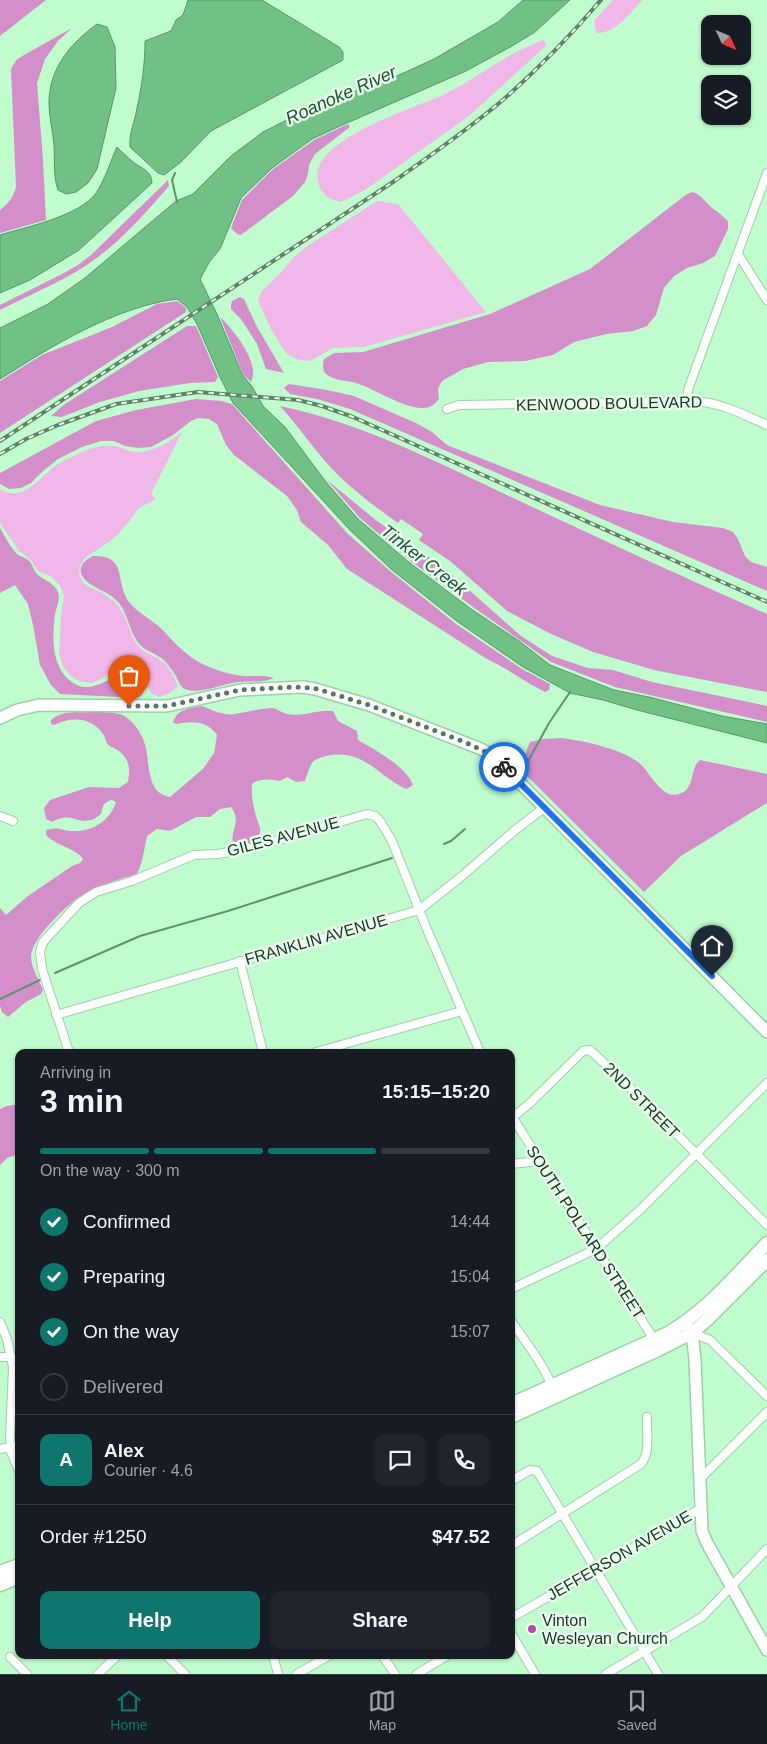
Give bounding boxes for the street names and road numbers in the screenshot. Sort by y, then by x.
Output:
street label: KENWOOD BOULEVARD [516,393,702,414]
street label: GILES AVENUE [225,813,341,860]
street label: FRANKLIN AVENUE [243,911,389,968]
street label: 2ND STREET [600,1059,683,1142]
street label: SOUTH POLLARD STREET [523,1143,648,1322]
street label: JEFFERSON AVENUE [544,1507,694,1604]

